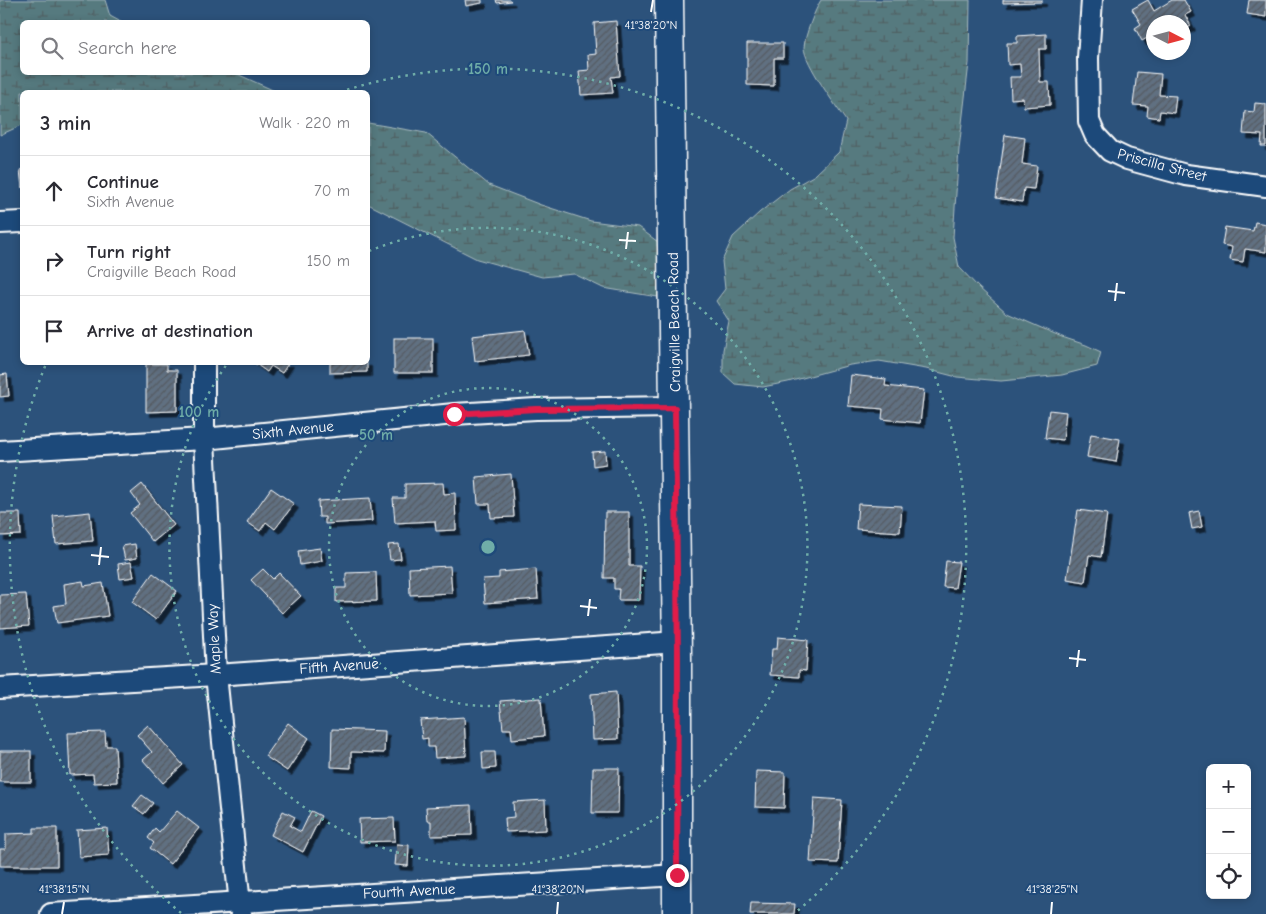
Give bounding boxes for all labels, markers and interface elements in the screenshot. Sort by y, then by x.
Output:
north arrow [1146,15,1191,60]
text: 41°38'20"N [625,18,677,32]
search box [20,20,370,75]
icon: search [38,34,66,62]
text: Search here [78,37,177,59]
text: 150 m [468,60,508,78]
text: 3 min [40,111,91,135]
text: Walk · 220 m [259,114,350,132]
street label: Priscilla Street [1115,144,1209,186]
text: Continue [87,171,159,193]
icon: ahead [40,177,68,205]
text: 70 m [314,182,350,200]
text: Sixth Avenue [87,193,174,211]
text: Turn right [87,241,171,263]
icon: right [40,247,68,275]
text: 150 m [307,252,350,270]
street label: Craigville Beach Road [664,252,684,392]
text: Craigville Beach Road [87,263,236,281]
icon: arrive [40,317,68,345]
text: Arrive at destination [87,320,253,342]
text: 100 m [179,403,219,421]
route start [443,403,466,426]
street label: Sixth Avenue [251,417,335,443]
text: 50 m [359,426,393,444]
centre of rings [479,538,497,556]
street label: Maple Way [203,603,225,675]
street label: Fifth Avenue [299,654,380,678]
map controls [1206,764,1251,899]
button: + [1206,764,1251,809]
button: − [1206,809,1251,854]
button: locate [1206,854,1251,899]
route end [666,864,689,887]
street label: Fourth Avenue [362,880,456,902]
text: 41°38'15"N [39,882,89,896]
text: 41°38'20"N [532,882,584,896]
text: 41°38'25"N [1026,882,1078,896]

